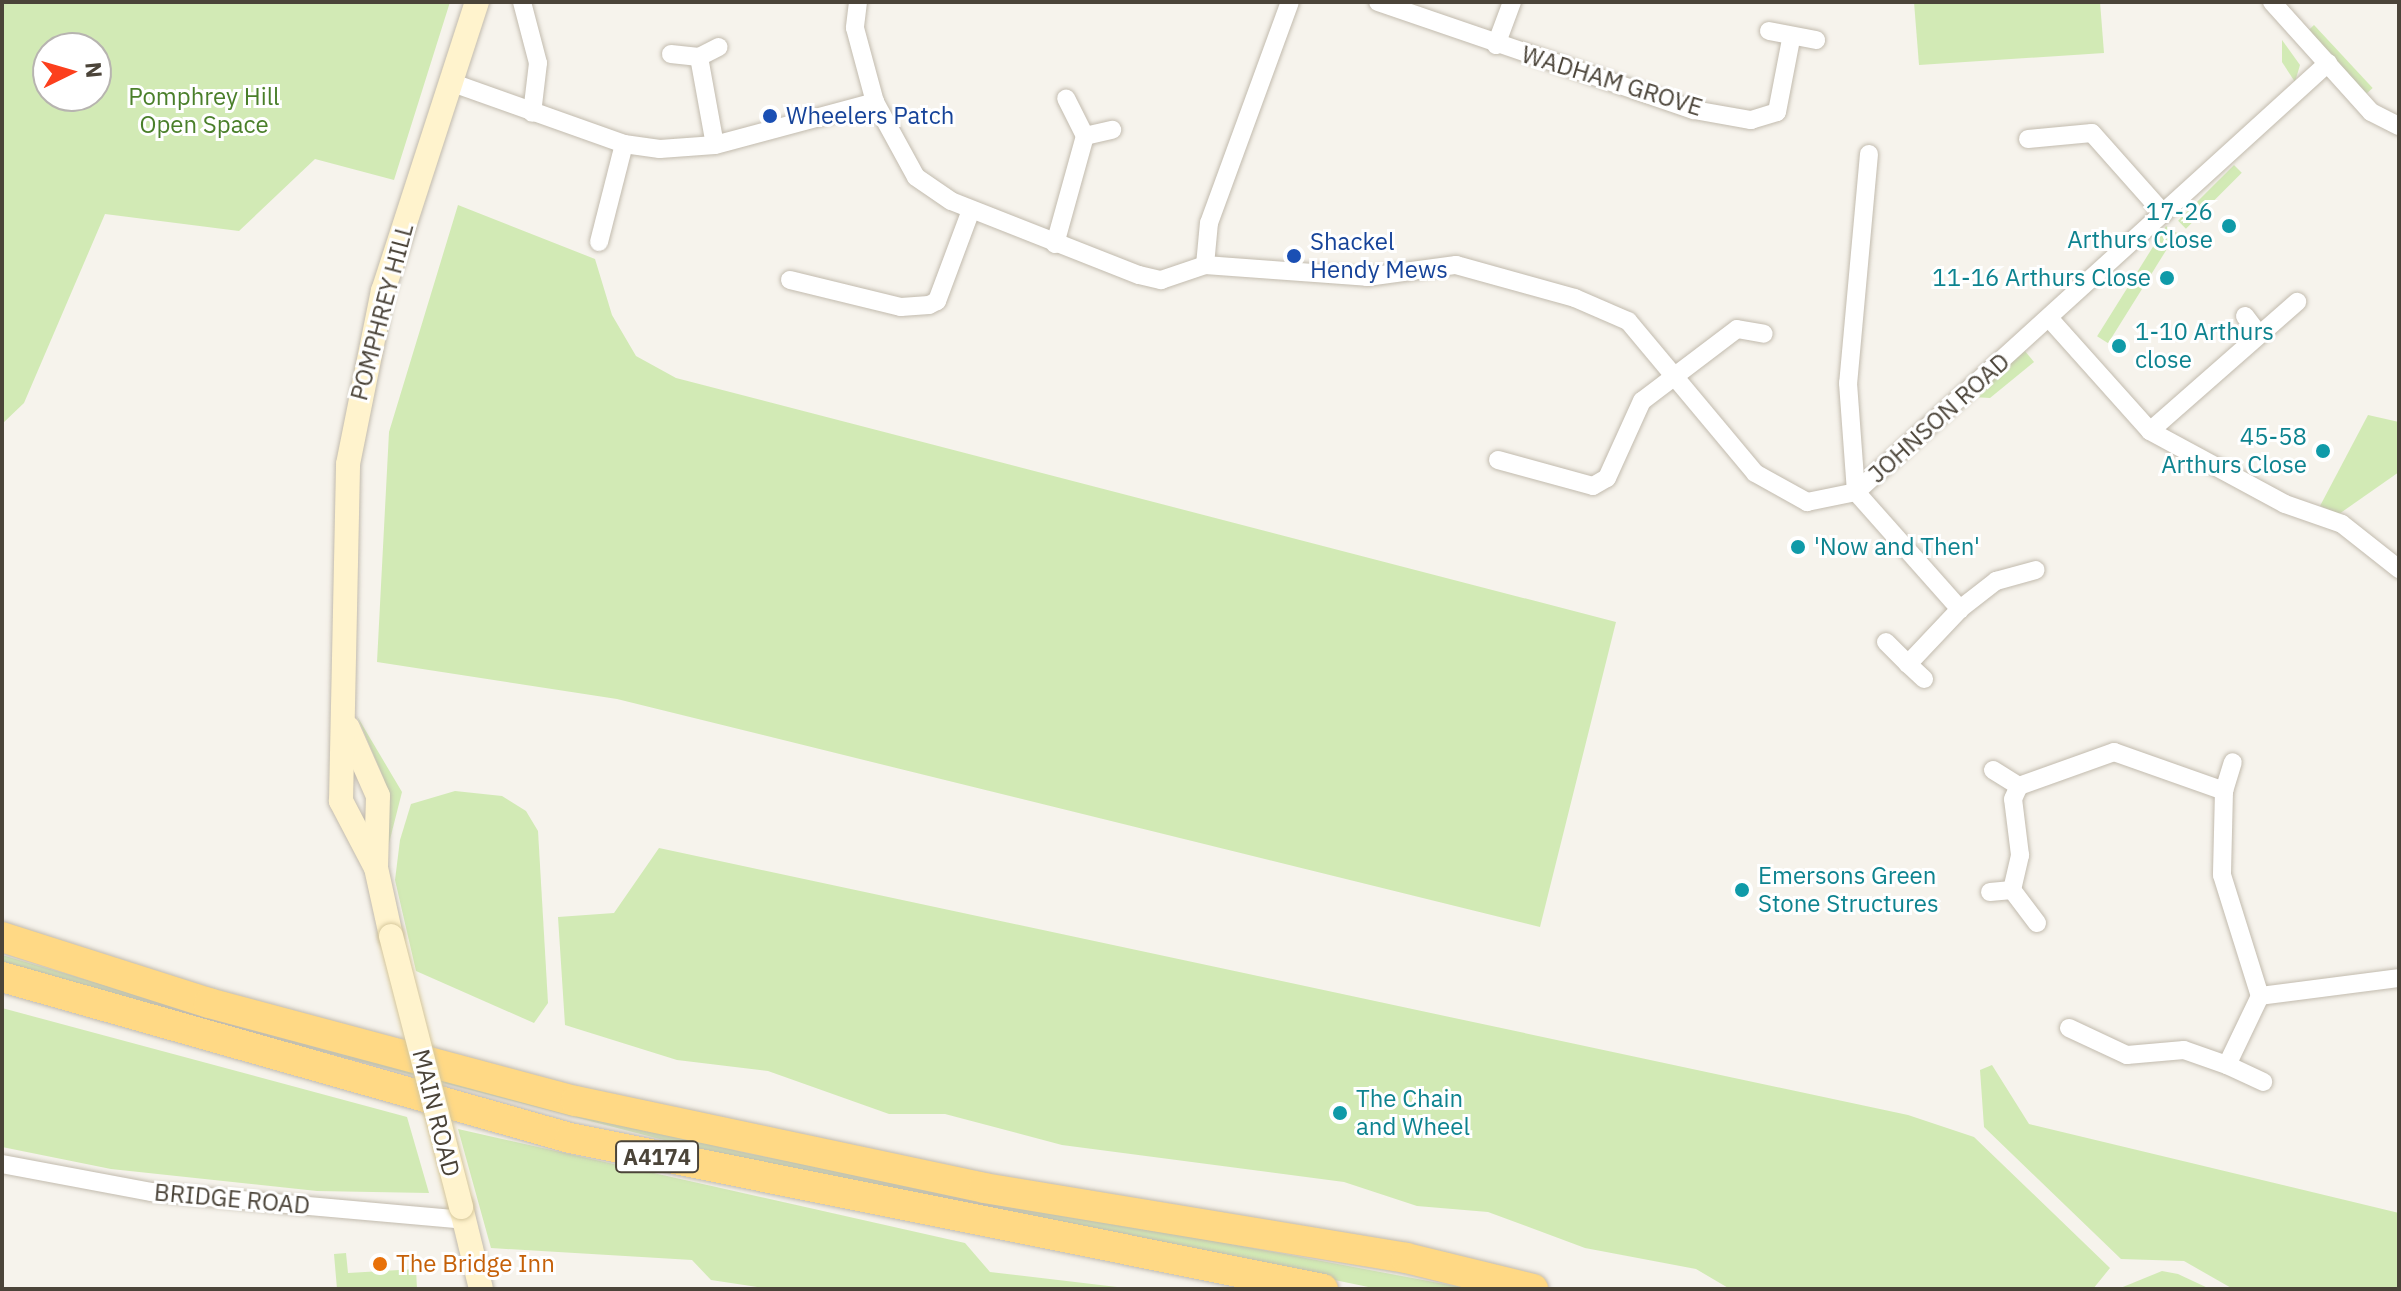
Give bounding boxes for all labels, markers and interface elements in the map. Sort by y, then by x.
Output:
north arrow [32,32,112,112]
street label: WADHAM GROVE [1518,40,1706,122]
text: N [79,61,110,79]
park label: Pomphrey Hill Open Space [128,83,280,139]
place label: Wheelers Patch [786,102,954,130]
marker: Wheelers Patch [761,107,779,125]
place label: 17-26 Arthurs Close [2067,198,2213,254]
marker: 17-26 Arthurs Close [2220,217,2238,235]
street label: POMPHREY HILL [345,220,419,404]
place label: Shackel Hendy Mews [1310,228,1448,284]
marker: Shackel Hendy Mews [1285,247,1303,265]
place label: 11-16 Arthurs Close [1932,264,2151,292]
marker: 11-16 Arthurs Close [2158,269,2176,287]
place label: 1-10 Arthurs close [2135,318,2274,374]
marker: 1-10 Arthurs close [2110,337,2128,355]
street label: JOHNSON ROAD [1862,347,2016,489]
place label: 45-58 Arthurs Close [2161,423,2307,479]
marker: 45-58 Arthurs Close [2314,442,2332,460]
place label: 'Now and Then' [1814,533,1980,561]
marker: 'Now and Then' [1789,538,1807,556]
place label: Emersons Green Stone Structures [1758,862,1939,918]
marker: Emersons Green Stone Structures [1733,881,1751,899]
street label: MAIN ROAD [406,1046,466,1180]
place label: The Chain and Wheel [1356,1085,1470,1141]
marker: The Chain and Wheel [1331,1104,1349,1122]
road number: A4174 [615,1139,699,1175]
street label: BRIDGE ROAD [153,1178,311,1220]
place label: The Bridge Inn [396,1250,555,1278]
marker: The Bridge Inn [371,1255,389,1273]

